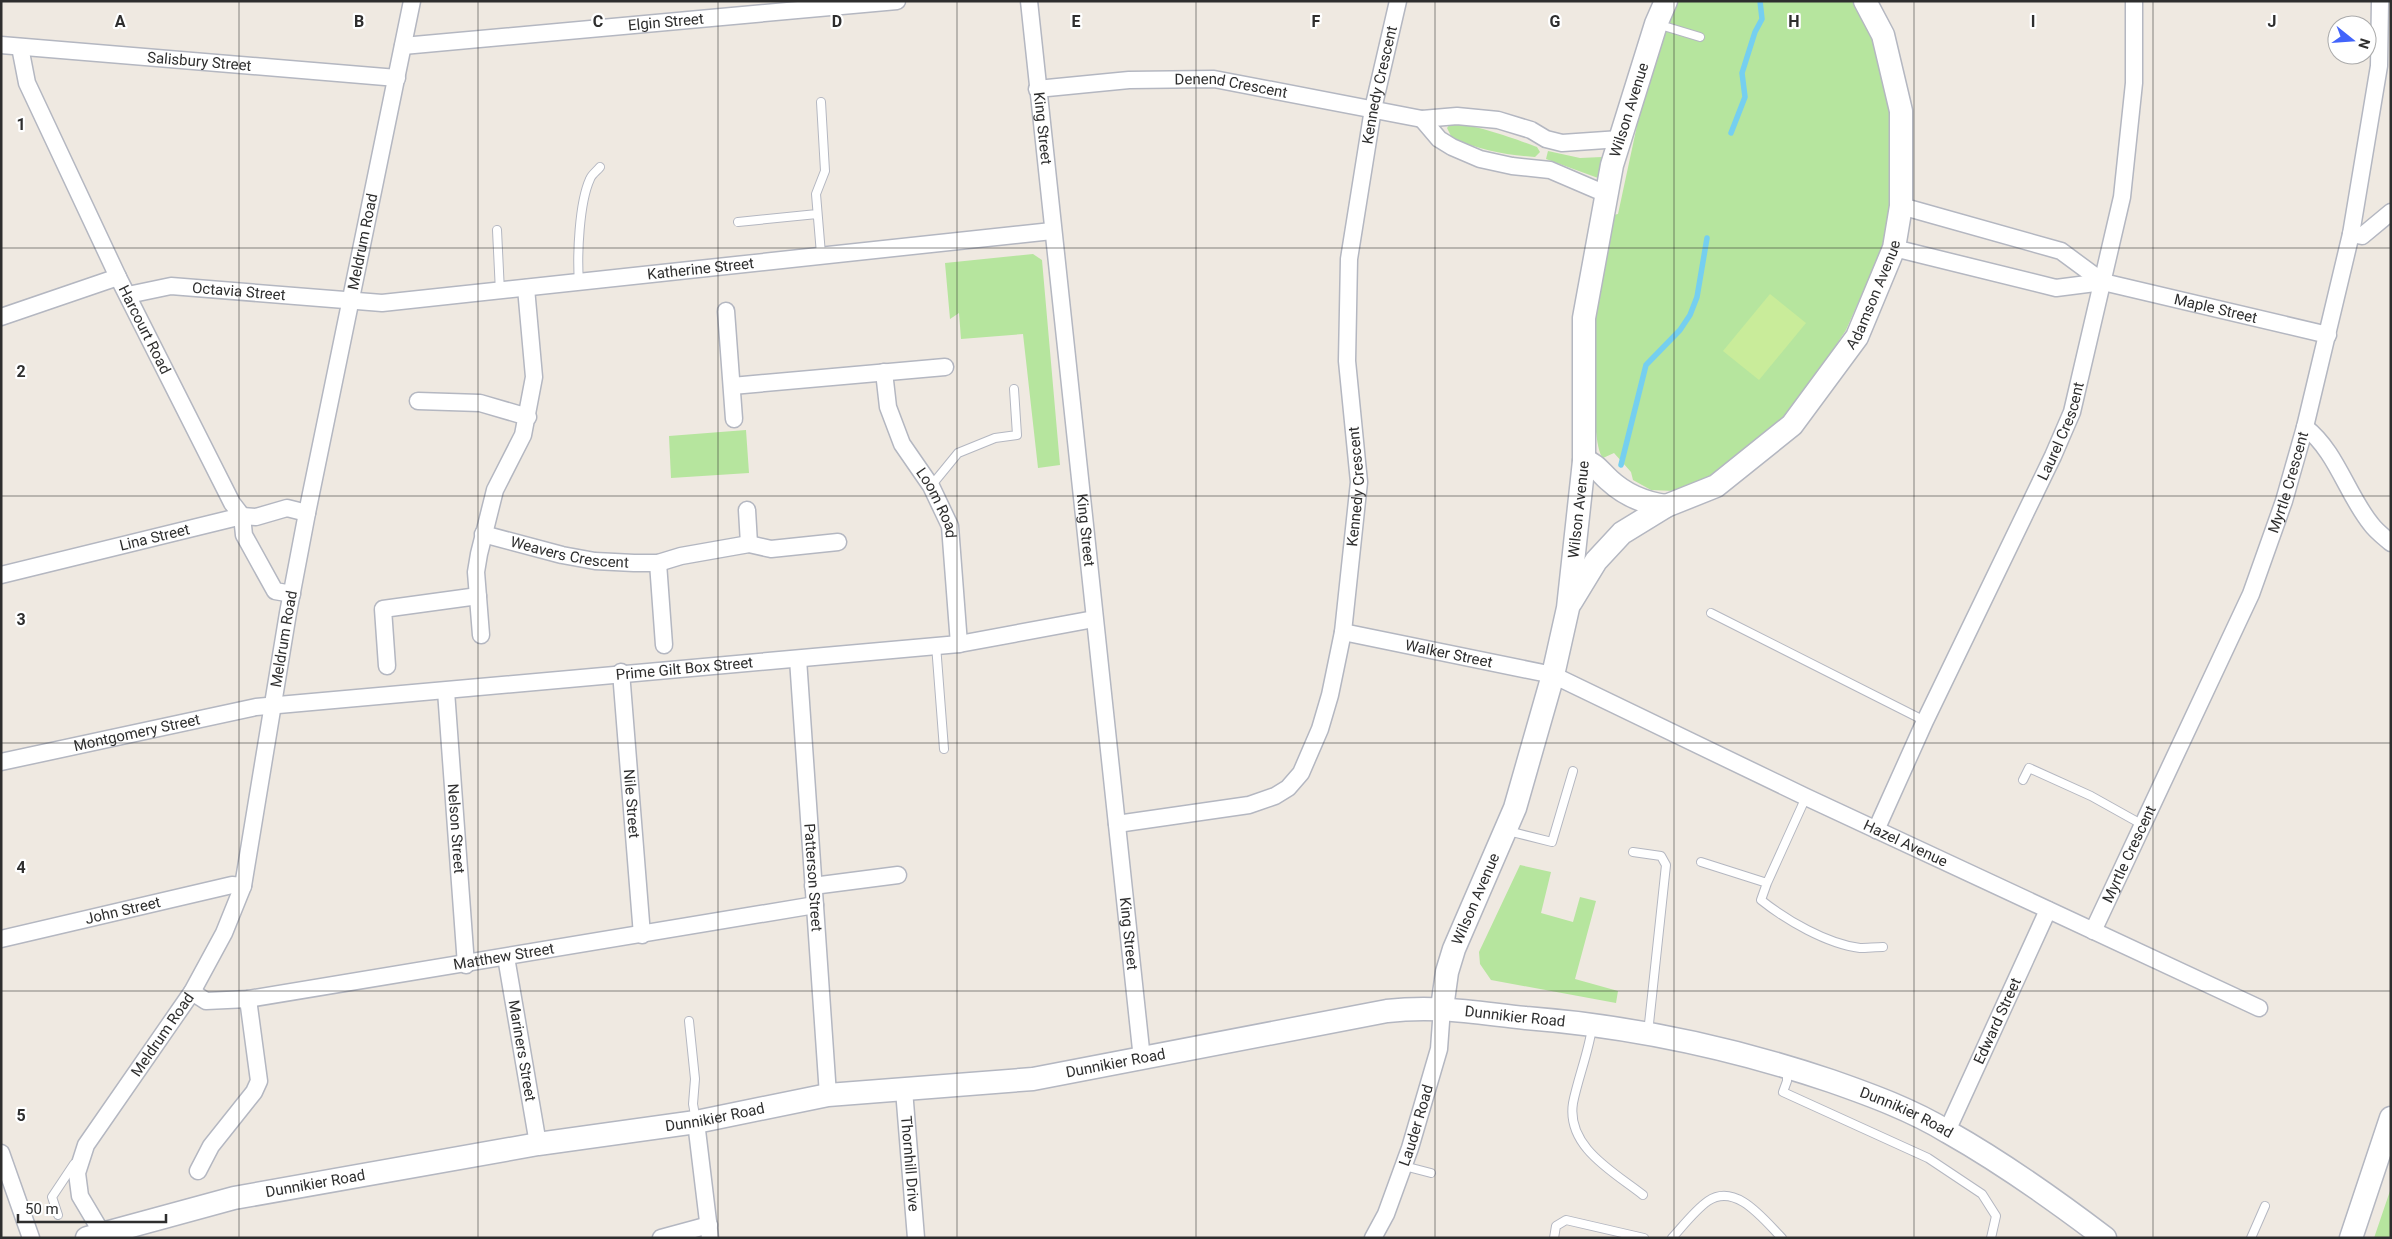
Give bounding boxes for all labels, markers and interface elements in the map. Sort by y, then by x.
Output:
street label: Elgin Street [627,10,705,34]
text: A [115,12,126,31]
text: B [354,12,364,31]
text: C [593,12,603,31]
text: D [832,12,842,31]
text: E [1072,12,1081,31]
text: F [1312,12,1321,31]
text: G [1550,12,1561,31]
text: H [1788,12,1800,31]
text: I [2031,12,2035,31]
text: J [2268,12,2276,31]
north arrow [2327,15,2377,65]
street label: Kennedy Crescent [1359,24,1401,145]
text: N [2355,37,2374,51]
street label: Salisbury Street [146,48,252,75]
street label: Wilson Avenue [1606,60,1652,160]
street label: Denend Crescent [1174,70,1289,102]
street label: King Street [1030,91,1055,166]
text: 1 [16,115,26,134]
street label: Meldrum Road [344,192,381,291]
street label: Adamson Avenue [1842,239,1904,353]
street label: Katherine Street [646,254,755,283]
street label: Octavia Street [191,279,286,304]
street label: Harcourt Road [115,282,174,377]
street label: Maple Street [2172,290,2259,327]
text: 2 [16,362,26,381]
street label: Laurel Crescent [2034,380,2088,483]
street label: Kennedy Crescent [1343,426,1368,547]
street label: Myrtle Crescent [2264,429,2312,536]
street label: Wilson Avenue [1564,460,1593,559]
street label: Loom Road [912,464,960,539]
street label: King Street [1073,493,1098,567]
street label: Lina Street [118,520,191,555]
street label: Weavers Crescent [509,533,629,572]
street label: Meldrum Road [267,589,301,689]
text: 3 [16,610,26,629]
street label: Walker Street [1403,636,1494,671]
street label: Prime Gilt Box Street [615,653,754,684]
street label: Montgomery Street [72,710,202,755]
street label: Nile Street [620,768,643,839]
street label: Nelson Street [444,783,468,874]
street label: Myrtle Crescent [2099,802,2160,906]
street label: Hazel Avenue [1861,816,1950,871]
street label: Patterson Street [800,823,826,932]
street label: Wilson Avenue [1448,850,1503,947]
text: 4 [16,858,26,877]
street label: John Street [83,893,162,928]
street label: King Street [1116,896,1141,971]
street label: Matthew Street [452,939,556,974]
street label: Edward Street [1970,975,2025,1067]
street label: Meldrum Road [127,989,198,1080]
street label: Mariners Street [505,999,540,1103]
street label: Dunnikier Road [1464,1002,1566,1031]
street label: Dunnikier Road [1064,1045,1167,1082]
street label: Lauder Road [1395,1083,1437,1169]
street label: Dunnikier Road [1857,1083,1956,1142]
street label: Dunnikier Road [664,1099,766,1135]
text: 5 [16,1106,26,1125]
street label: Thornhill Drive [897,1115,923,1212]
street label: Dunnikier Road [264,1166,367,1201]
scale bar [18,1192,165,1224]
text: 50 m [25,1200,59,1218]

